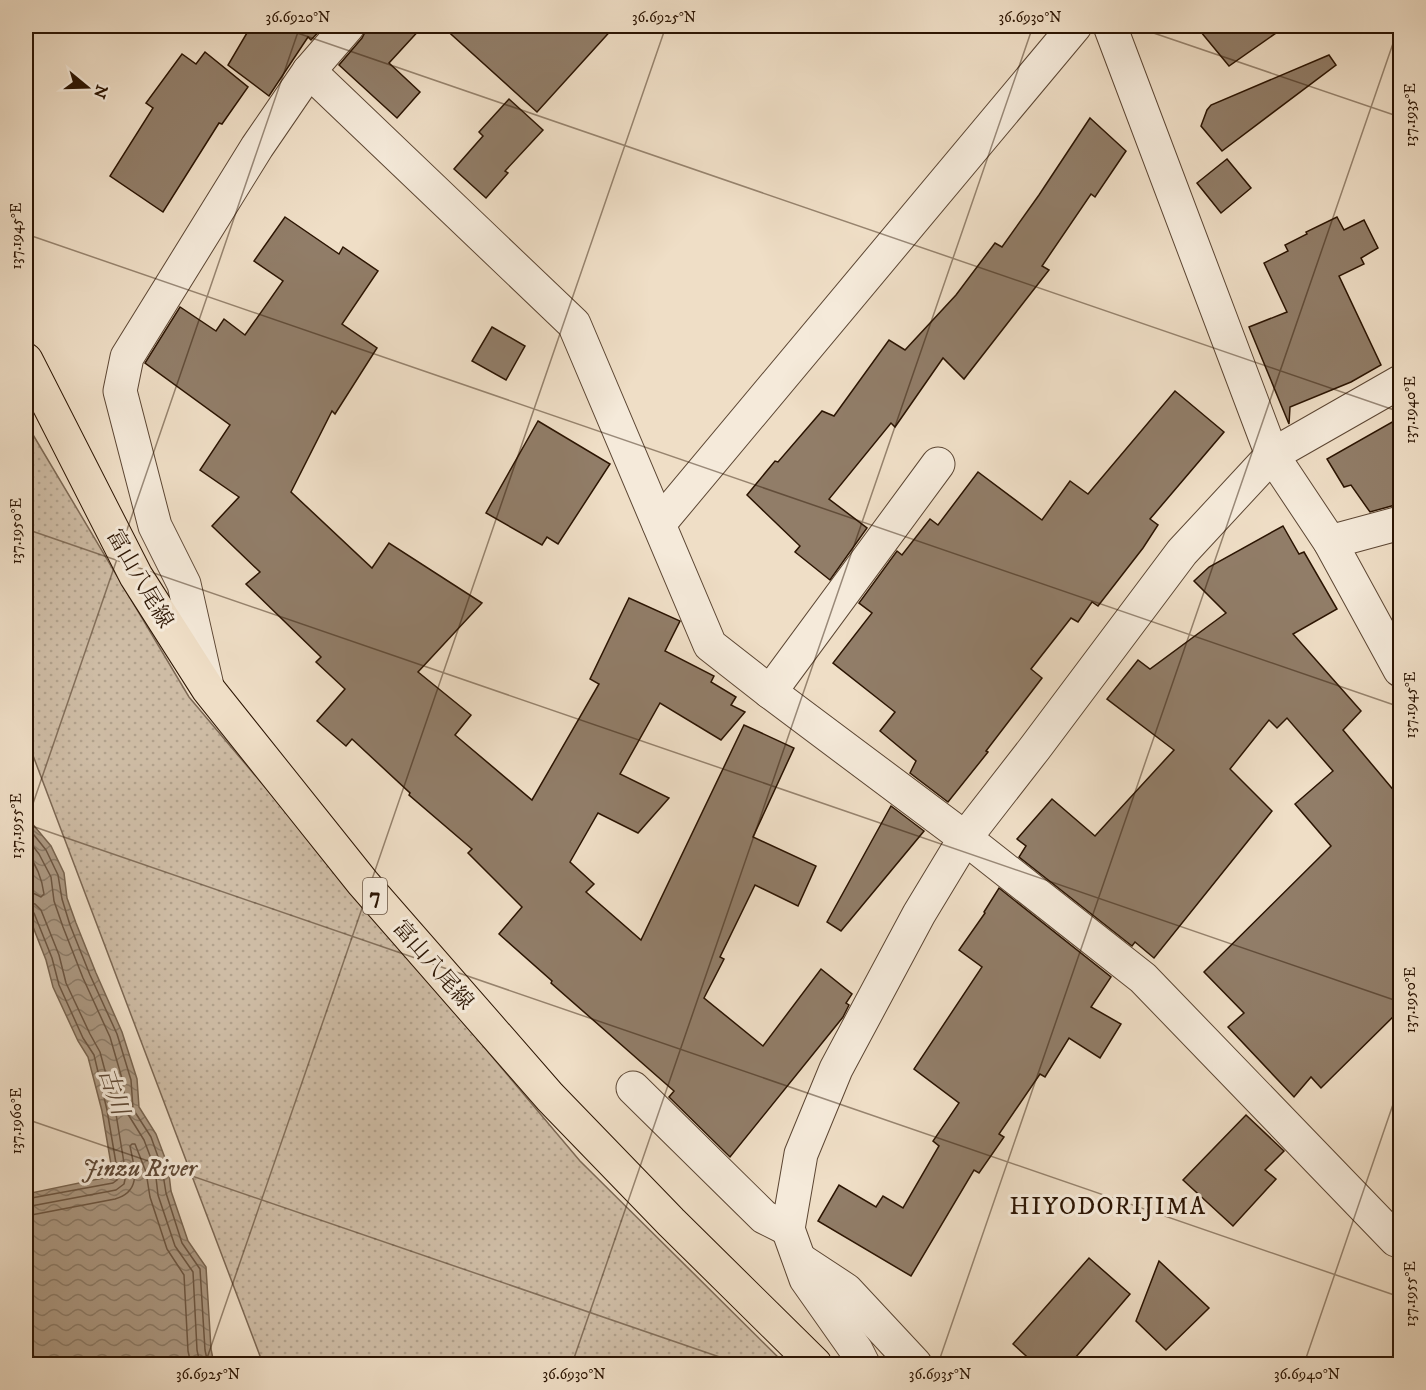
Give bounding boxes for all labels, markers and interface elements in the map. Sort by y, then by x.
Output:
text: 36.6920°N [266,8,330,27]
text: 36.6925°N [632,8,696,27]
text: 36.6930°N [998,8,1062,27]
north arrow [57,57,117,117]
text: N [89,82,112,101]
text: 137.1935°E [1401,83,1420,147]
text: 137.1945°E [7,202,26,269]
text: 137.1940°E [1401,376,1420,444]
text: 137.1950°E [7,497,26,564]
street label: 富山八尾線 [101,524,179,633]
text: 137.1945°E [1401,671,1420,738]
text: 137.1955°E [7,793,26,859]
road number: 7 [363,878,387,914]
street label: 富山八尾線 [387,915,479,1015]
text: 137.1950°E [1401,966,1420,1033]
water label: 古川 [91,1064,136,1122]
text: 137.1960°E [7,1087,26,1154]
water label: Jinzu River [81,1154,199,1184]
district label: HIYODORIJIMA [1010,1192,1206,1222]
text: 137.1955°E [1401,1261,1420,1327]
text: 36.6925°N [176,1365,240,1384]
text: 36.6930°N [542,1365,606,1384]
text: 36.6935°N [909,1365,971,1384]
text: 36.6940°N [1274,1365,1340,1384]

